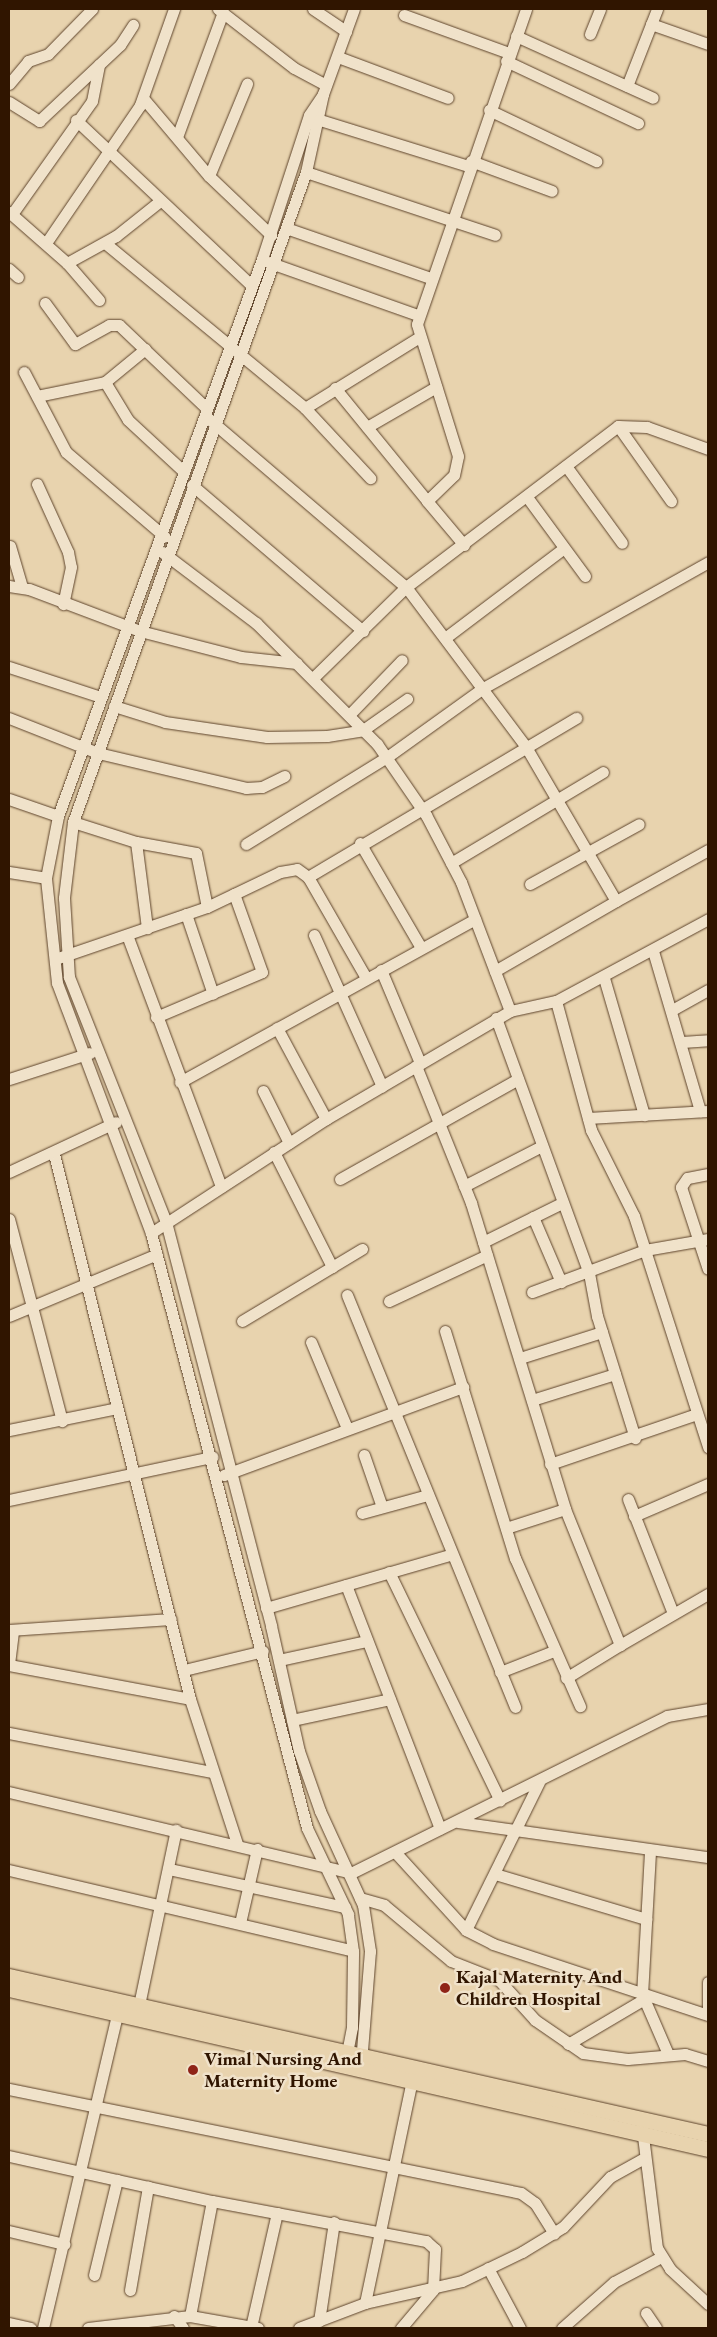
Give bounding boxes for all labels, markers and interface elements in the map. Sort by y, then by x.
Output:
place label: Kajal Maternity And Children Hospital [456,1966,622,2010]
marker: Kajal Maternity And Children Hospital [438,1981,452,1995]
place label: Vimal Nursing And Maternity Home [204,2048,362,2092]
marker: Vimal Nursing And Maternity Home [186,2063,200,2077]

